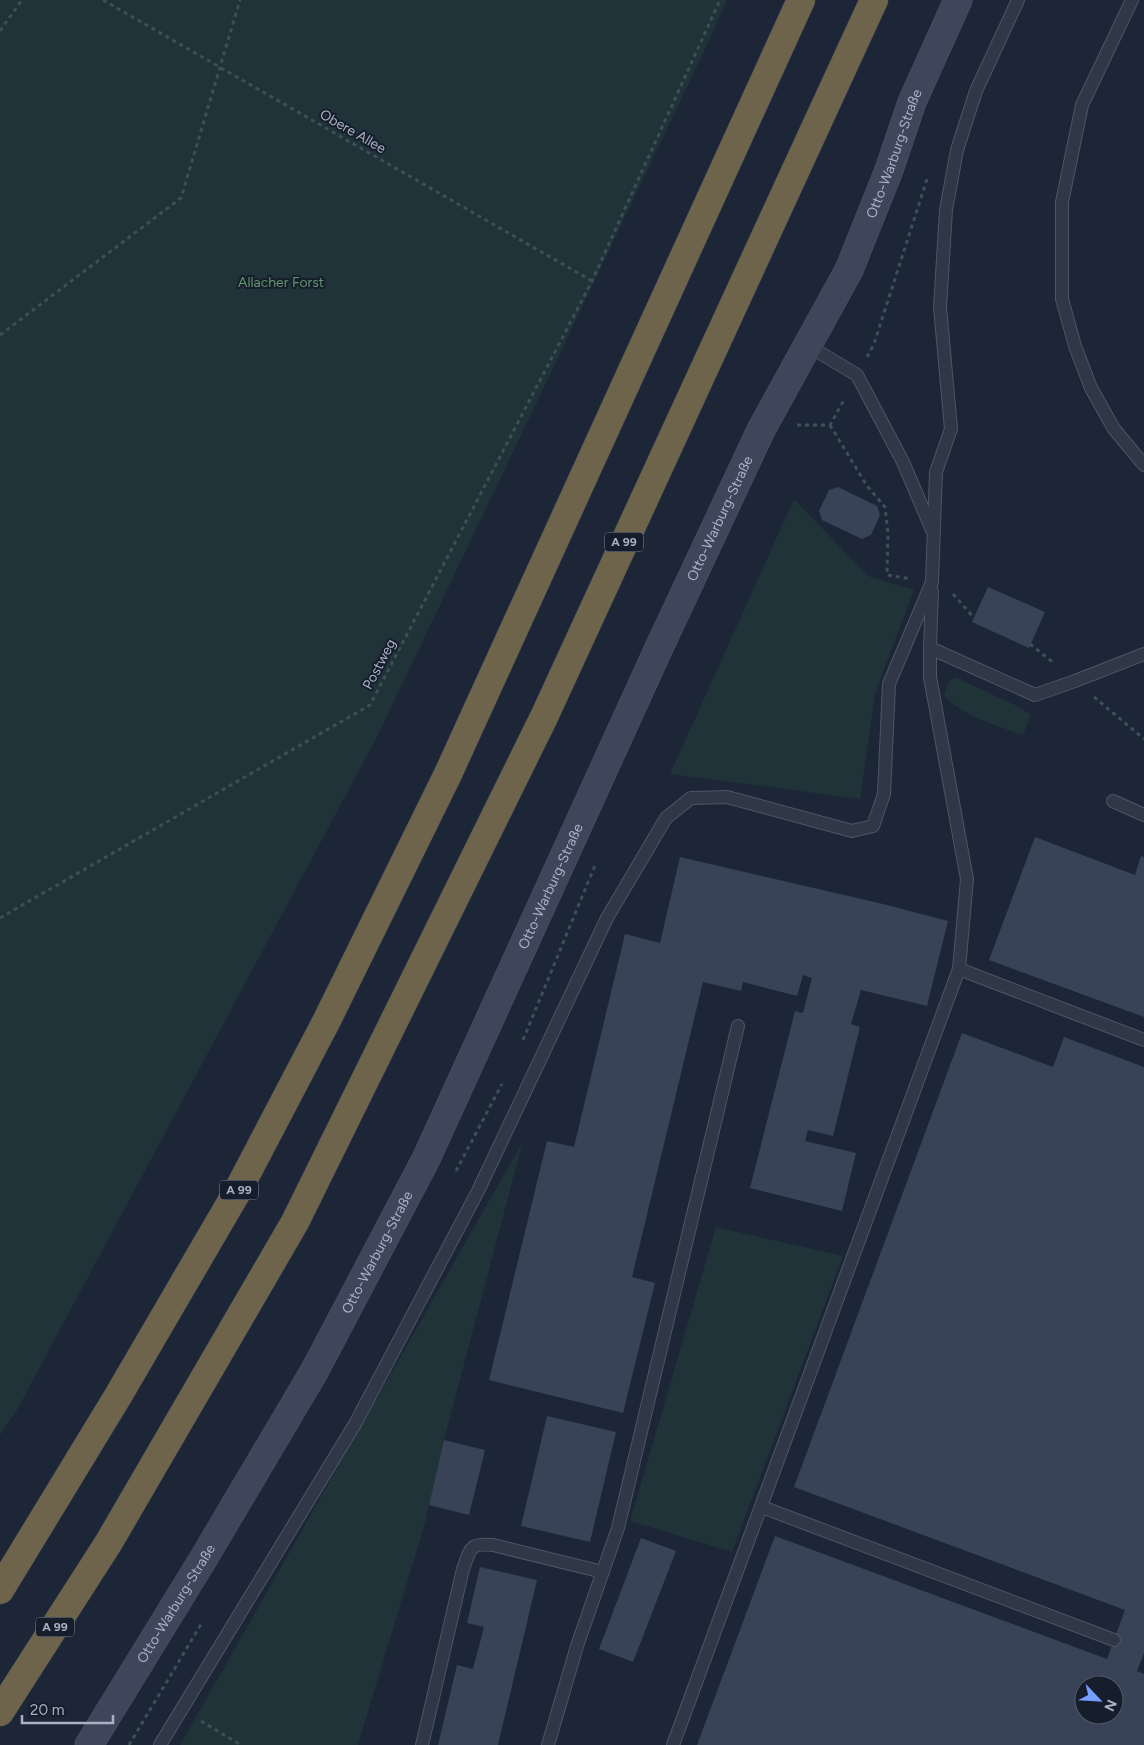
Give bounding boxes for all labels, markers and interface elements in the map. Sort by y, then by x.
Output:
street label: Otto-Warburg-Straße [863,86,926,221]
street label: Obere Allee [317,106,389,157]
park label: Allacher Forst [238,274,324,291]
street label: Otto-Warburg-Straße [683,453,757,584]
road number: A 99 [605,532,643,552]
street label: Postweg [359,636,400,692]
street label: Otto-Warburg-Straße [515,821,587,952]
road number: A 99 [220,1180,258,1200]
street label: Otto-Warburg-Straße [338,1188,417,1317]
street label: Otto-Warburg-Straße [133,1541,219,1666]
road number: A 99 [36,1618,74,1636]
north arrow [1074,1675,1124,1725]
scale bar [22,1692,114,1724]
text: N [1100,1697,1120,1714]
text: 20 m [30,1701,64,1719]

